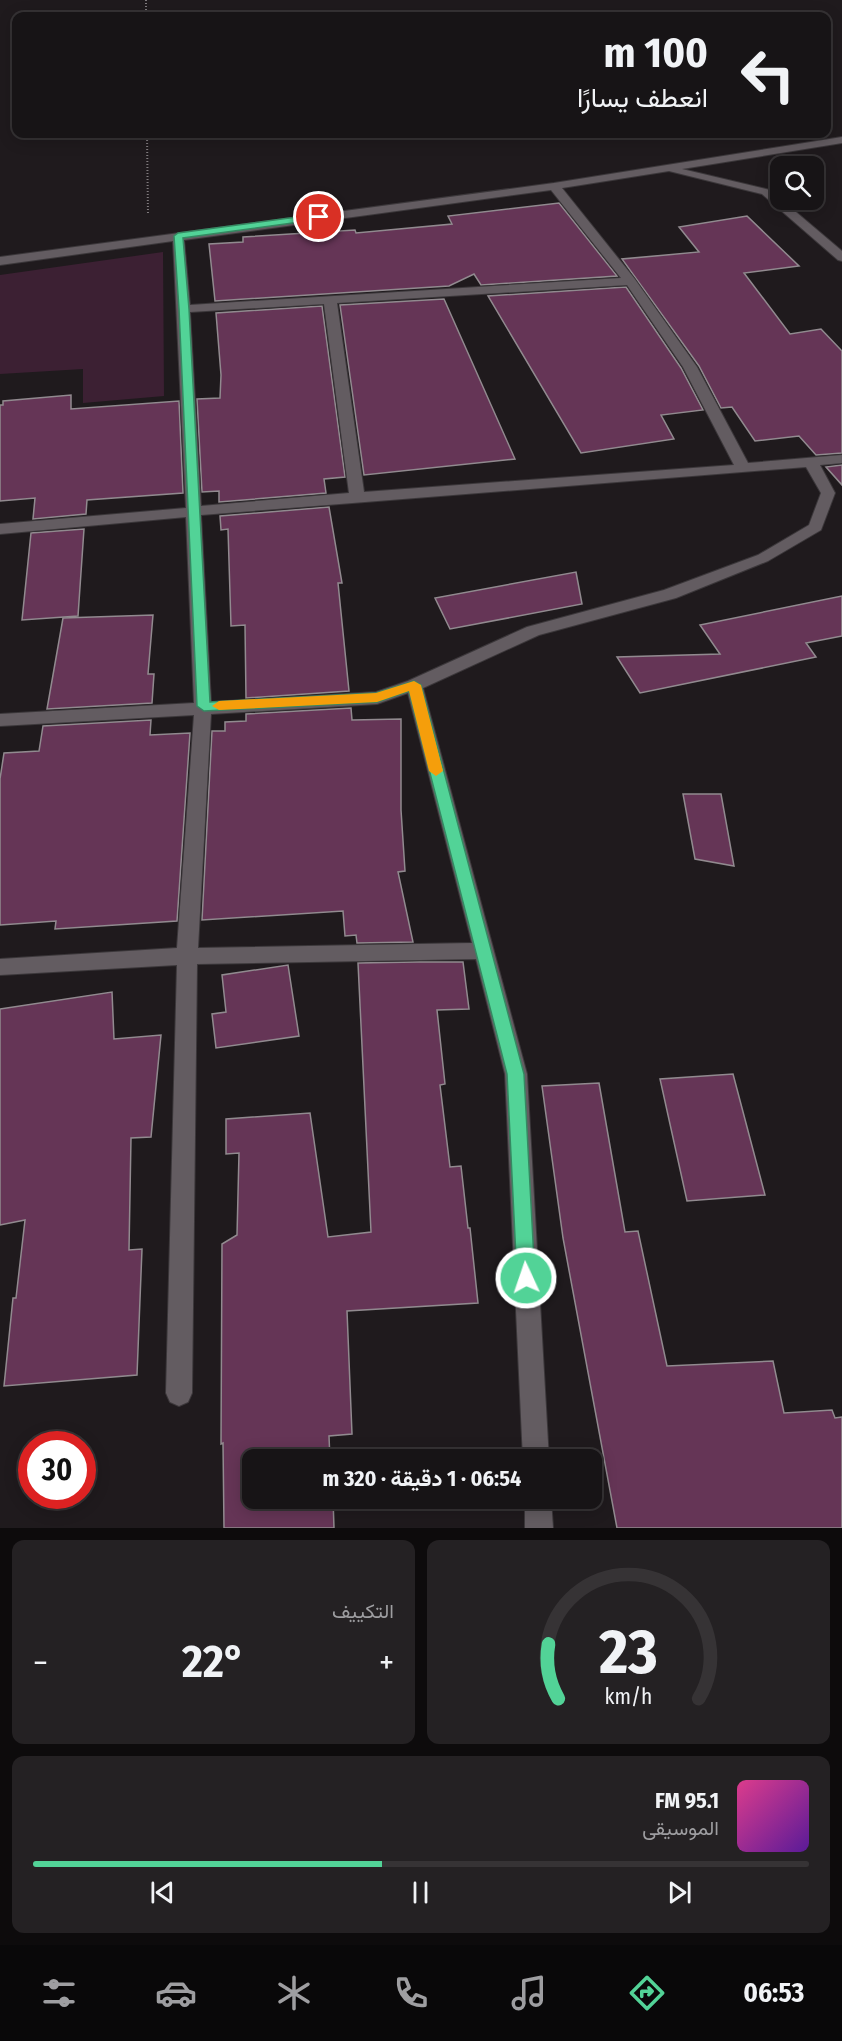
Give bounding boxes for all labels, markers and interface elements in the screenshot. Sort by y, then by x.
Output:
text: 100 m [604,28,708,78]
icon: left [729,36,807,114]
text: انعطف يسارًا [577,82,708,114]
map controls [770,156,824,210]
button: search [770,156,824,210]
pin [293,191,344,242]
icon: arrive [302,200,335,233]
position arrow [494,1246,558,1310]
speed limit sign: 30 [18,1431,96,1509]
text: 06:54 · 1 دقيقة · 320 m [323,1465,521,1492]
text: التكييف [332,1599,394,1623]
text: 23 [598,1615,658,1690]
text: 22° [182,1635,245,1689]
text: − [33,1643,48,1683]
text: + [379,1643,394,1683]
text: km/h [605,1684,652,1710]
text: 95.1 FM [655,1787,719,1814]
text: الموسيقى [642,1816,719,1840]
icon: previous [146,1876,179,1909]
icon: pause [404,1876,437,1909]
icon: next [663,1876,696,1909]
icon: filters [38,1972,80,2014]
icon: car [155,1972,197,2014]
icon: climate [273,1972,315,2014]
icon: phone [390,1972,432,2014]
icon: music [508,1972,550,2014]
icon: directions [626,1972,668,2014]
text: 06:53 [743,1977,804,2009]

